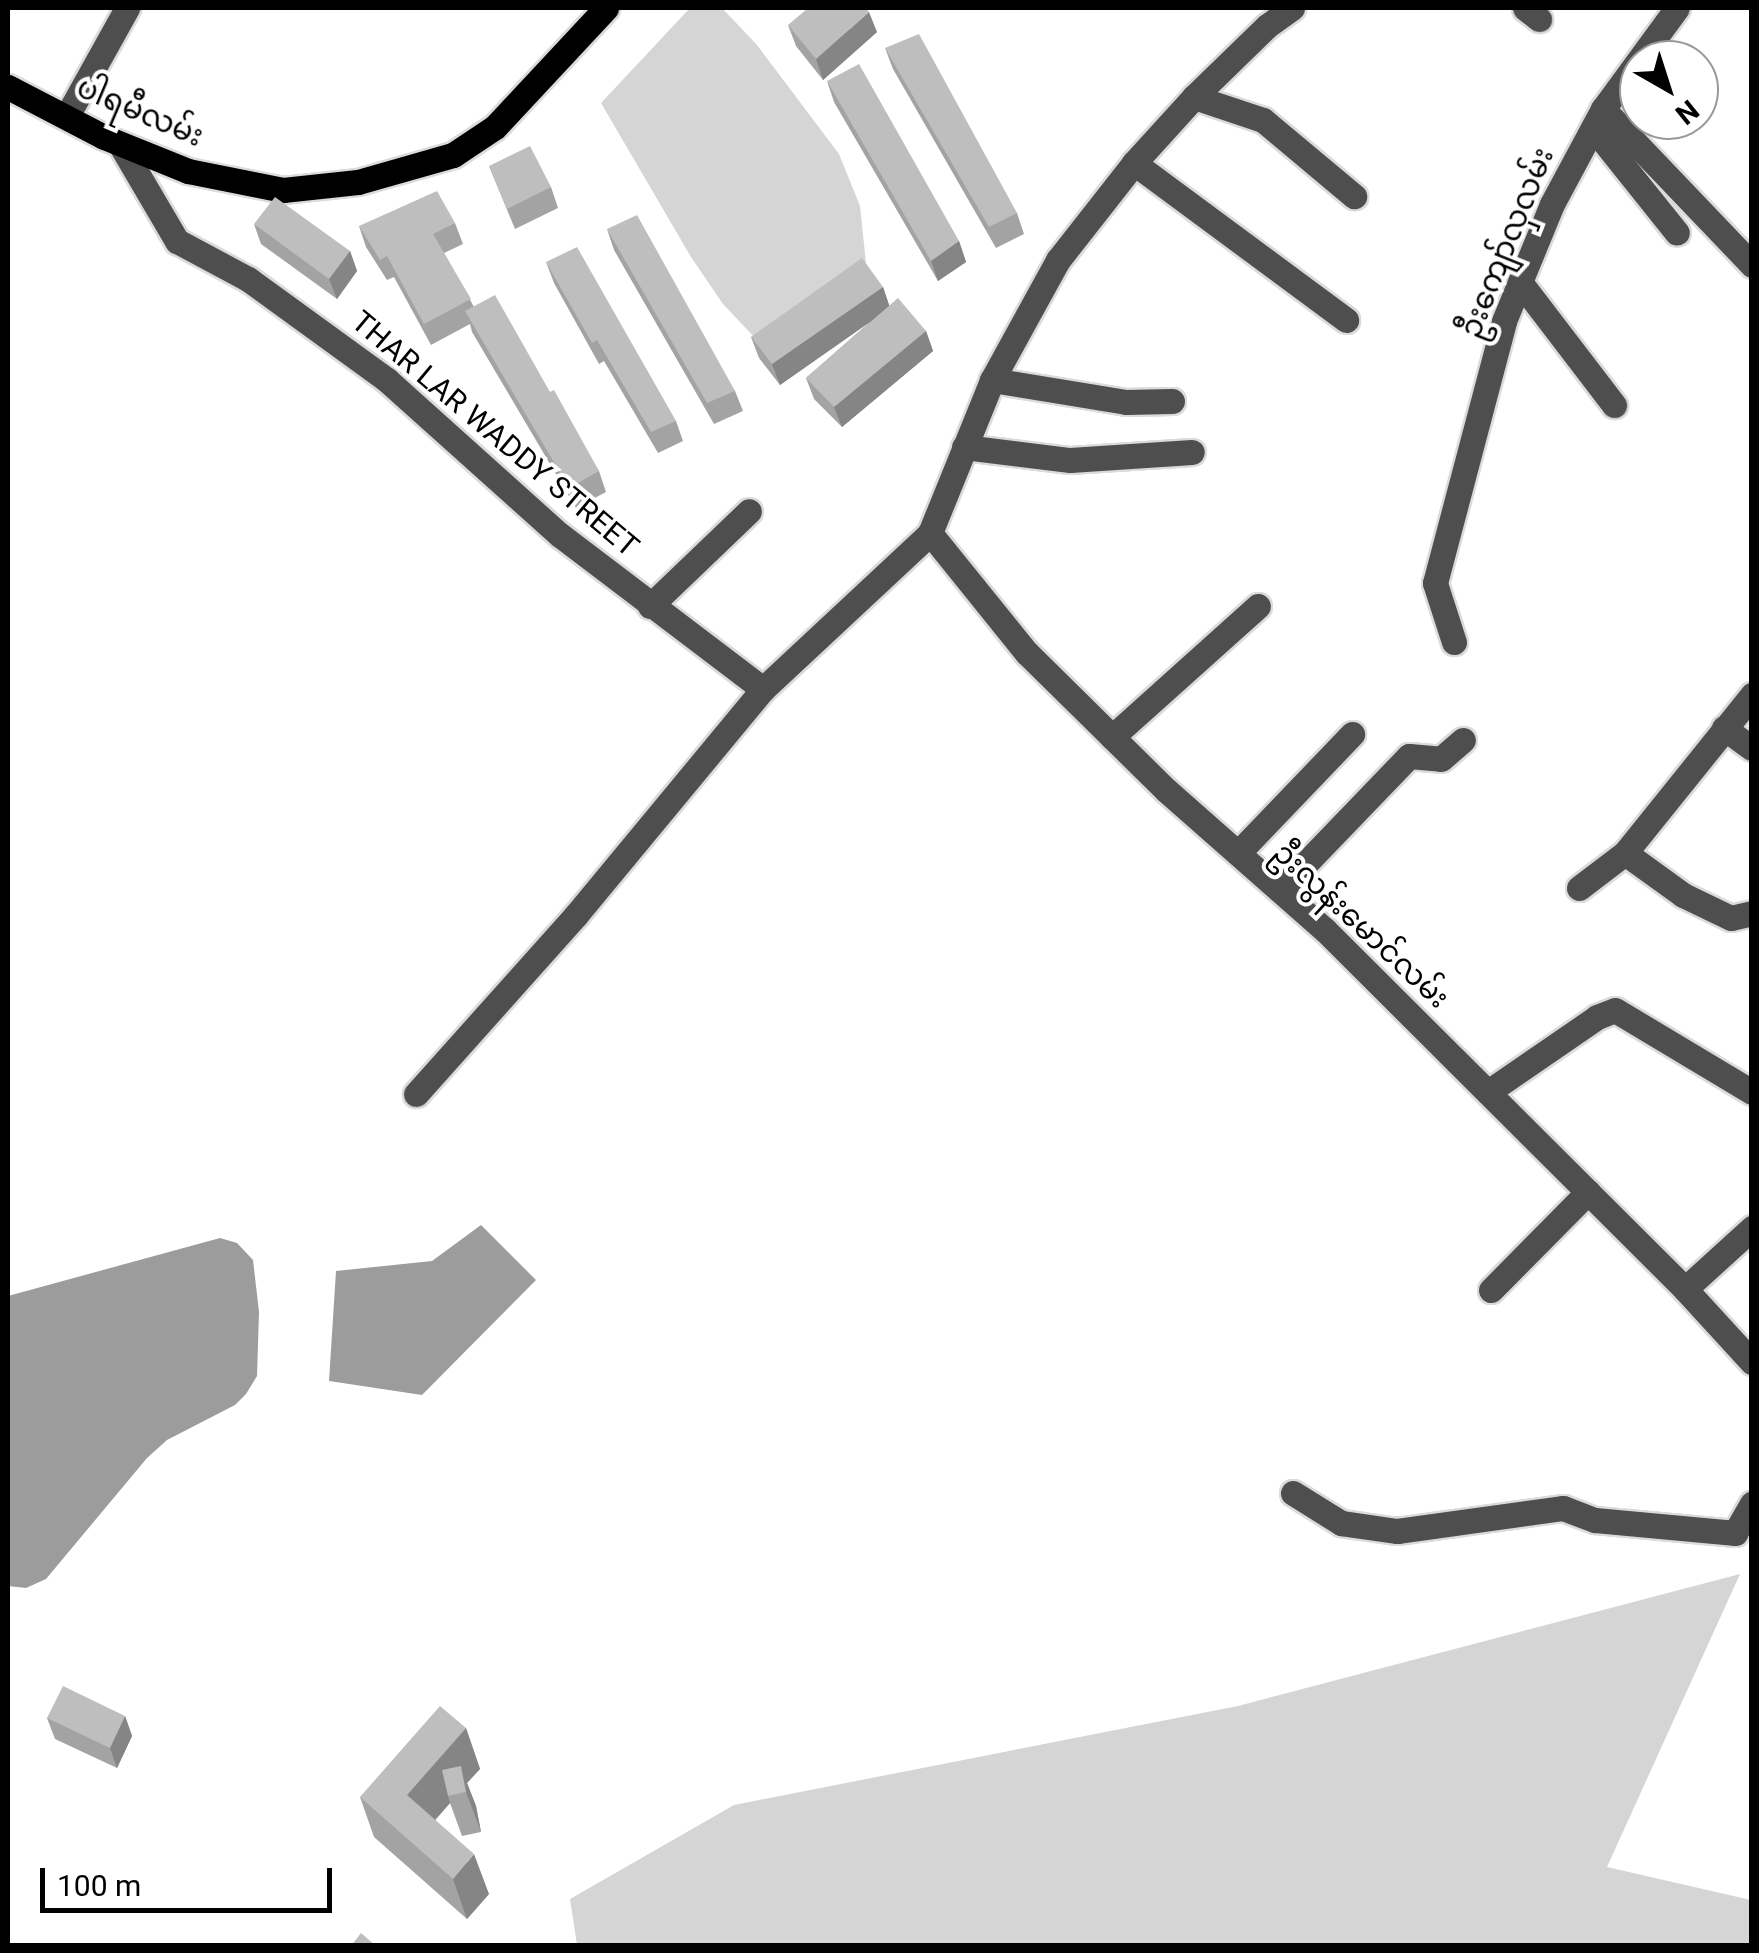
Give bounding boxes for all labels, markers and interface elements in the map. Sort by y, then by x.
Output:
north arrow [1619,40,1719,140]
street label: ပါရမီလမ်း [71,69,209,155]
text: N [1669,93,1705,131]
street label: ဦးကျော်လှလမ်း [1452,143,1562,343]
street label: THAR LAR WADDY STREET [344,303,646,565]
street label: ဦးလွန်းမောင်လမ်း [1265,834,1457,1016]
scale bar [45,1848,338,1910]
text: 100 m [57,1868,141,1903]

